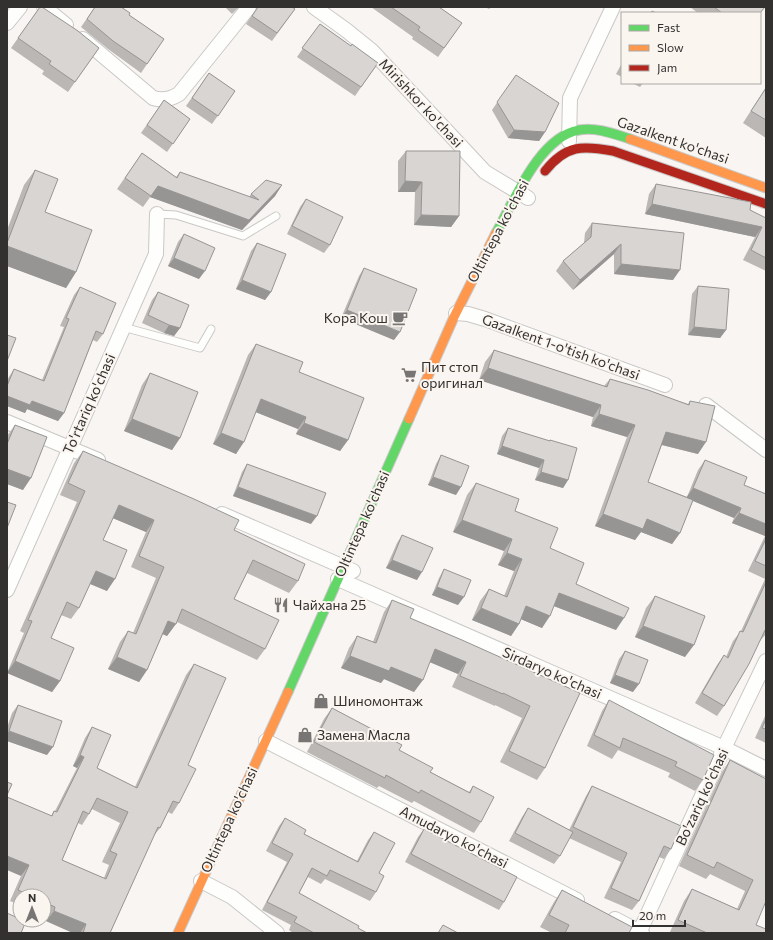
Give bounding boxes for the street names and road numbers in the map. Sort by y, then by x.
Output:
street label: Mirishkor ko'chasi [376,55,467,151]
street label: Gazalkent ko'chasi [615,112,731,167]
street label: Oltintepa ko'chasi [463,176,532,285]
street label: Gazalkent 1-o'tish ko'chasi [480,310,642,383]
street label: To'rtariq ko'chasi [59,351,118,457]
street label: Oltintepa ko'chasi [331,468,393,579]
street label: Sirdaryo ko'chasi [500,643,604,702]
street label: Bo'zariq ko'chasi [672,745,731,848]
street label: Oltintepa ko'chasi [197,764,260,875]
street label: Amudaryo ko'chasi [397,802,511,871]

